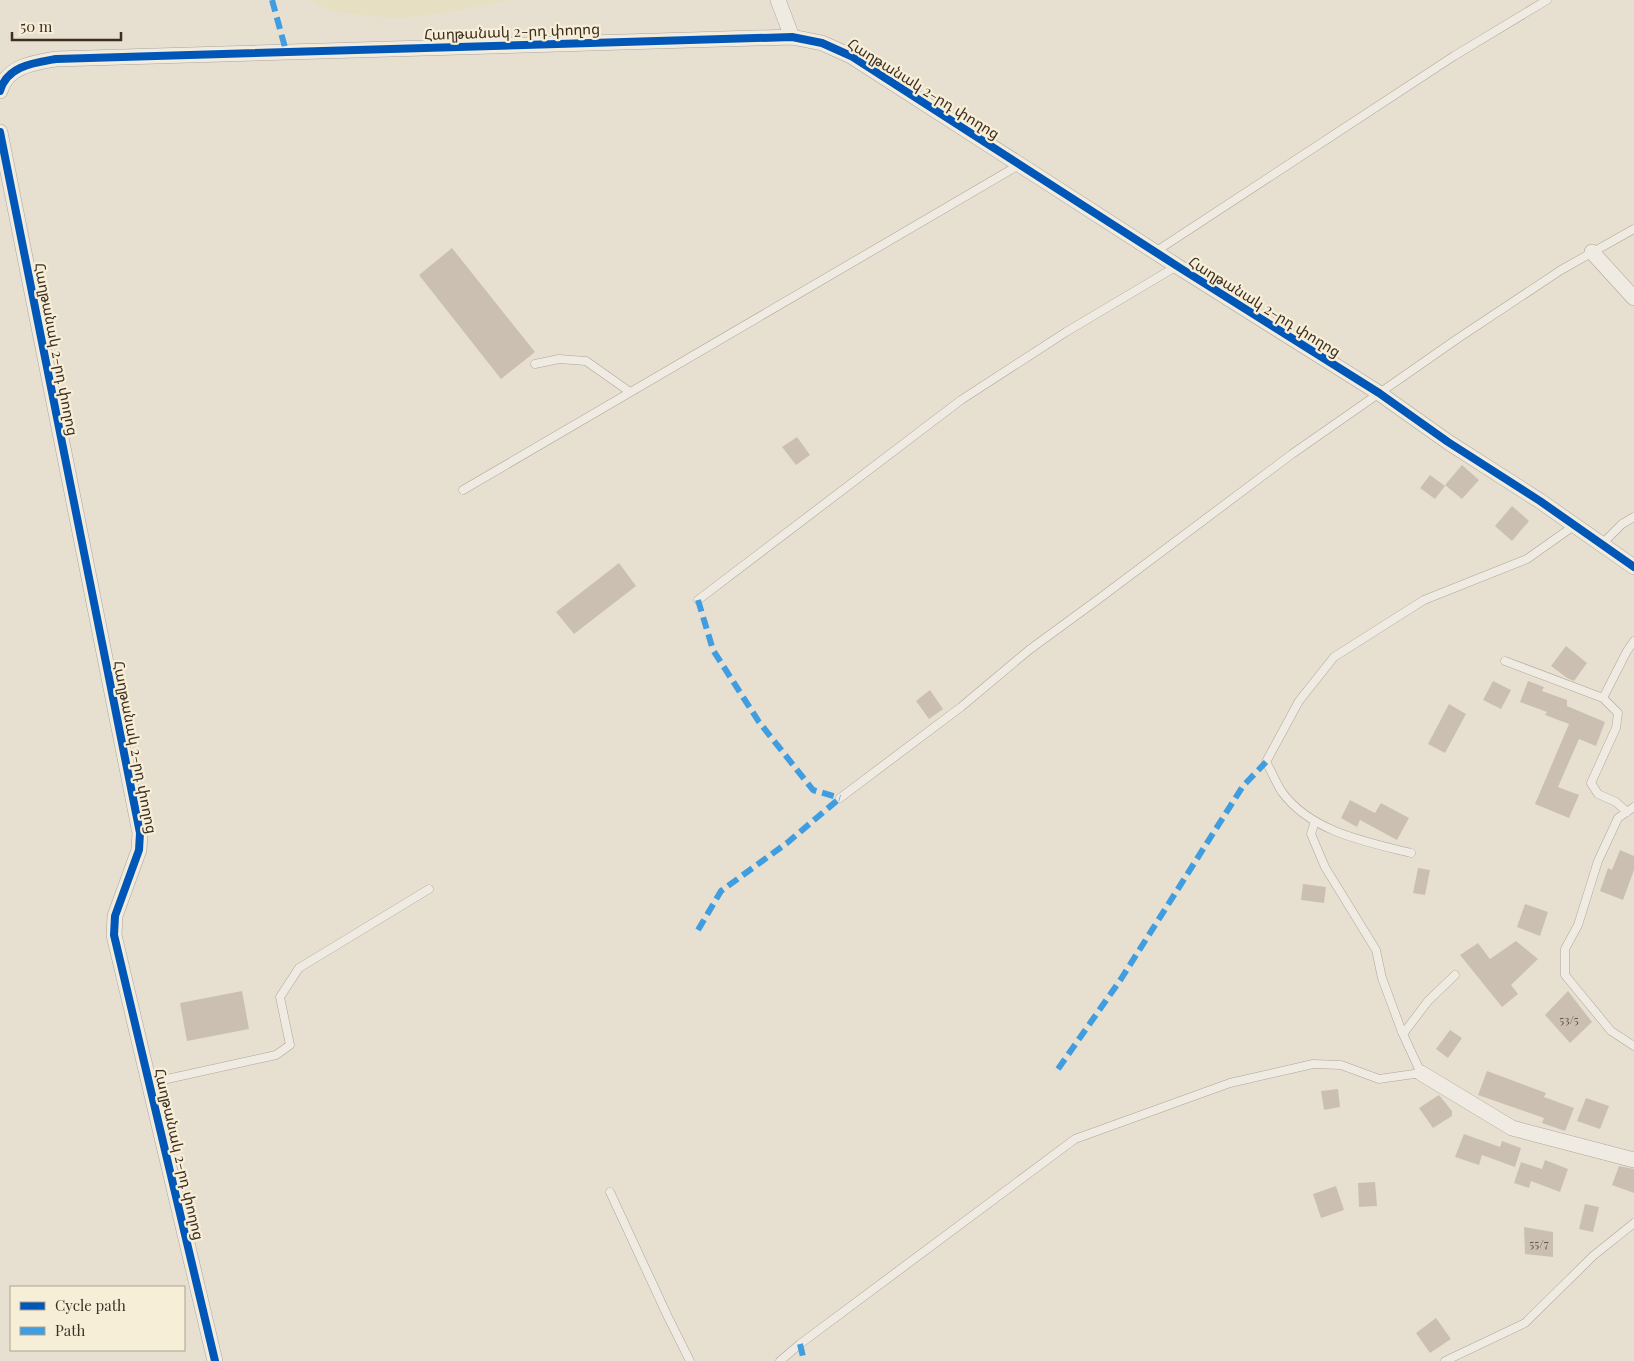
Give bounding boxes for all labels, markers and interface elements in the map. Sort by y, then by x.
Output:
scale bar [12,10,121,42]
text: 50 m [20,16,53,36]
street label: Հաղթանակ 2-րդ փողոց [424,18,600,44]
street label: Հաղթանակ 2-րդ փողոց [844,33,1004,143]
street label: Հաղթանակ 2-րդ փողոց [1185,251,1345,361]
street label: Հաղթանակ 2-րդ փողոց [30,261,84,437]
street label: Հաղթանակ 2-րդ փողոց [109,659,163,835]
house number: 53/5 [1559,1011,1579,1027]
street label: Հաղթանակ 2-րդ փողոց [150,1066,210,1242]
house number: 55/7 [1529,1235,1549,1251]
legend [10,1286,185,1351]
text: Cycle path [55,1295,126,1315]
text: Path [55,1320,85,1340]

